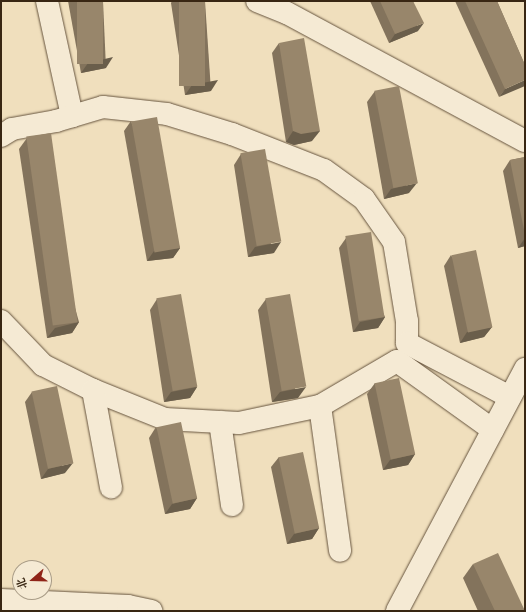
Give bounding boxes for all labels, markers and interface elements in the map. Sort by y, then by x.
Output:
north arrow [12,560,52,600]
text: 北 [13,576,30,591]

